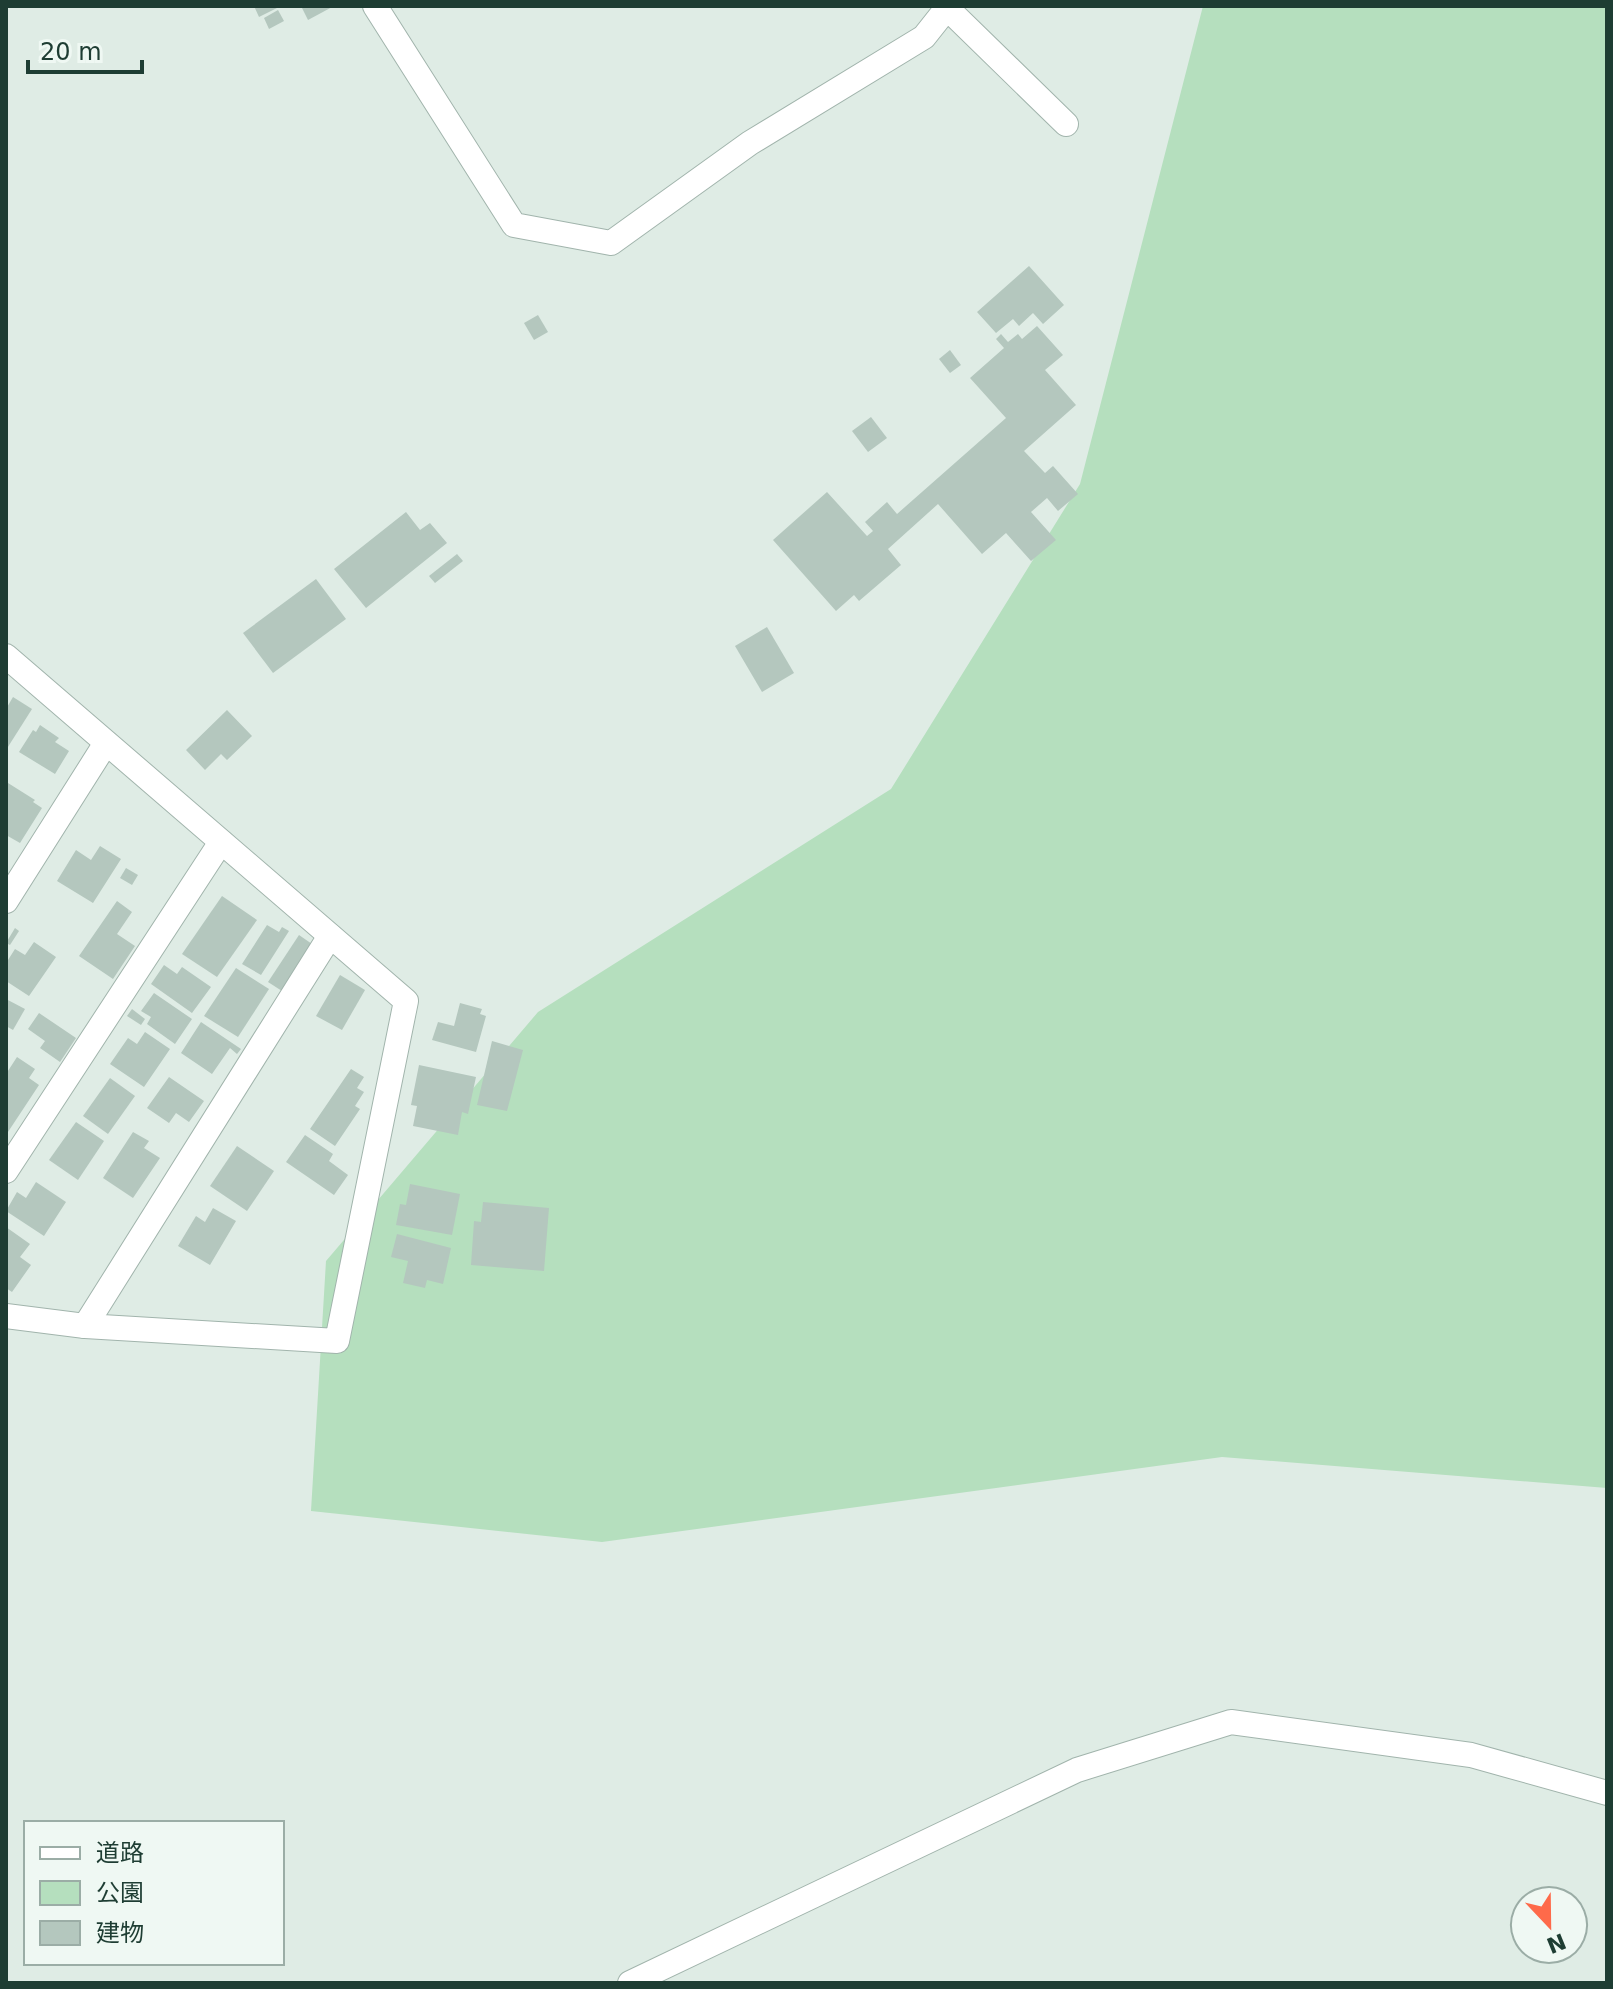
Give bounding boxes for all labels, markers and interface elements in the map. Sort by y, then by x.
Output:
scale bar [28,24,142,74]
text: 20 m [40,38,102,66]
legend [24,1821,284,1965]
text: 道路 [96,1839,144,1867]
text: 公園 [96,1879,144,1907]
north arrow [1509,1885,1589,1965]
text: 建物 [96,1919,144,1947]
text: N [1543,1928,1570,1958]

